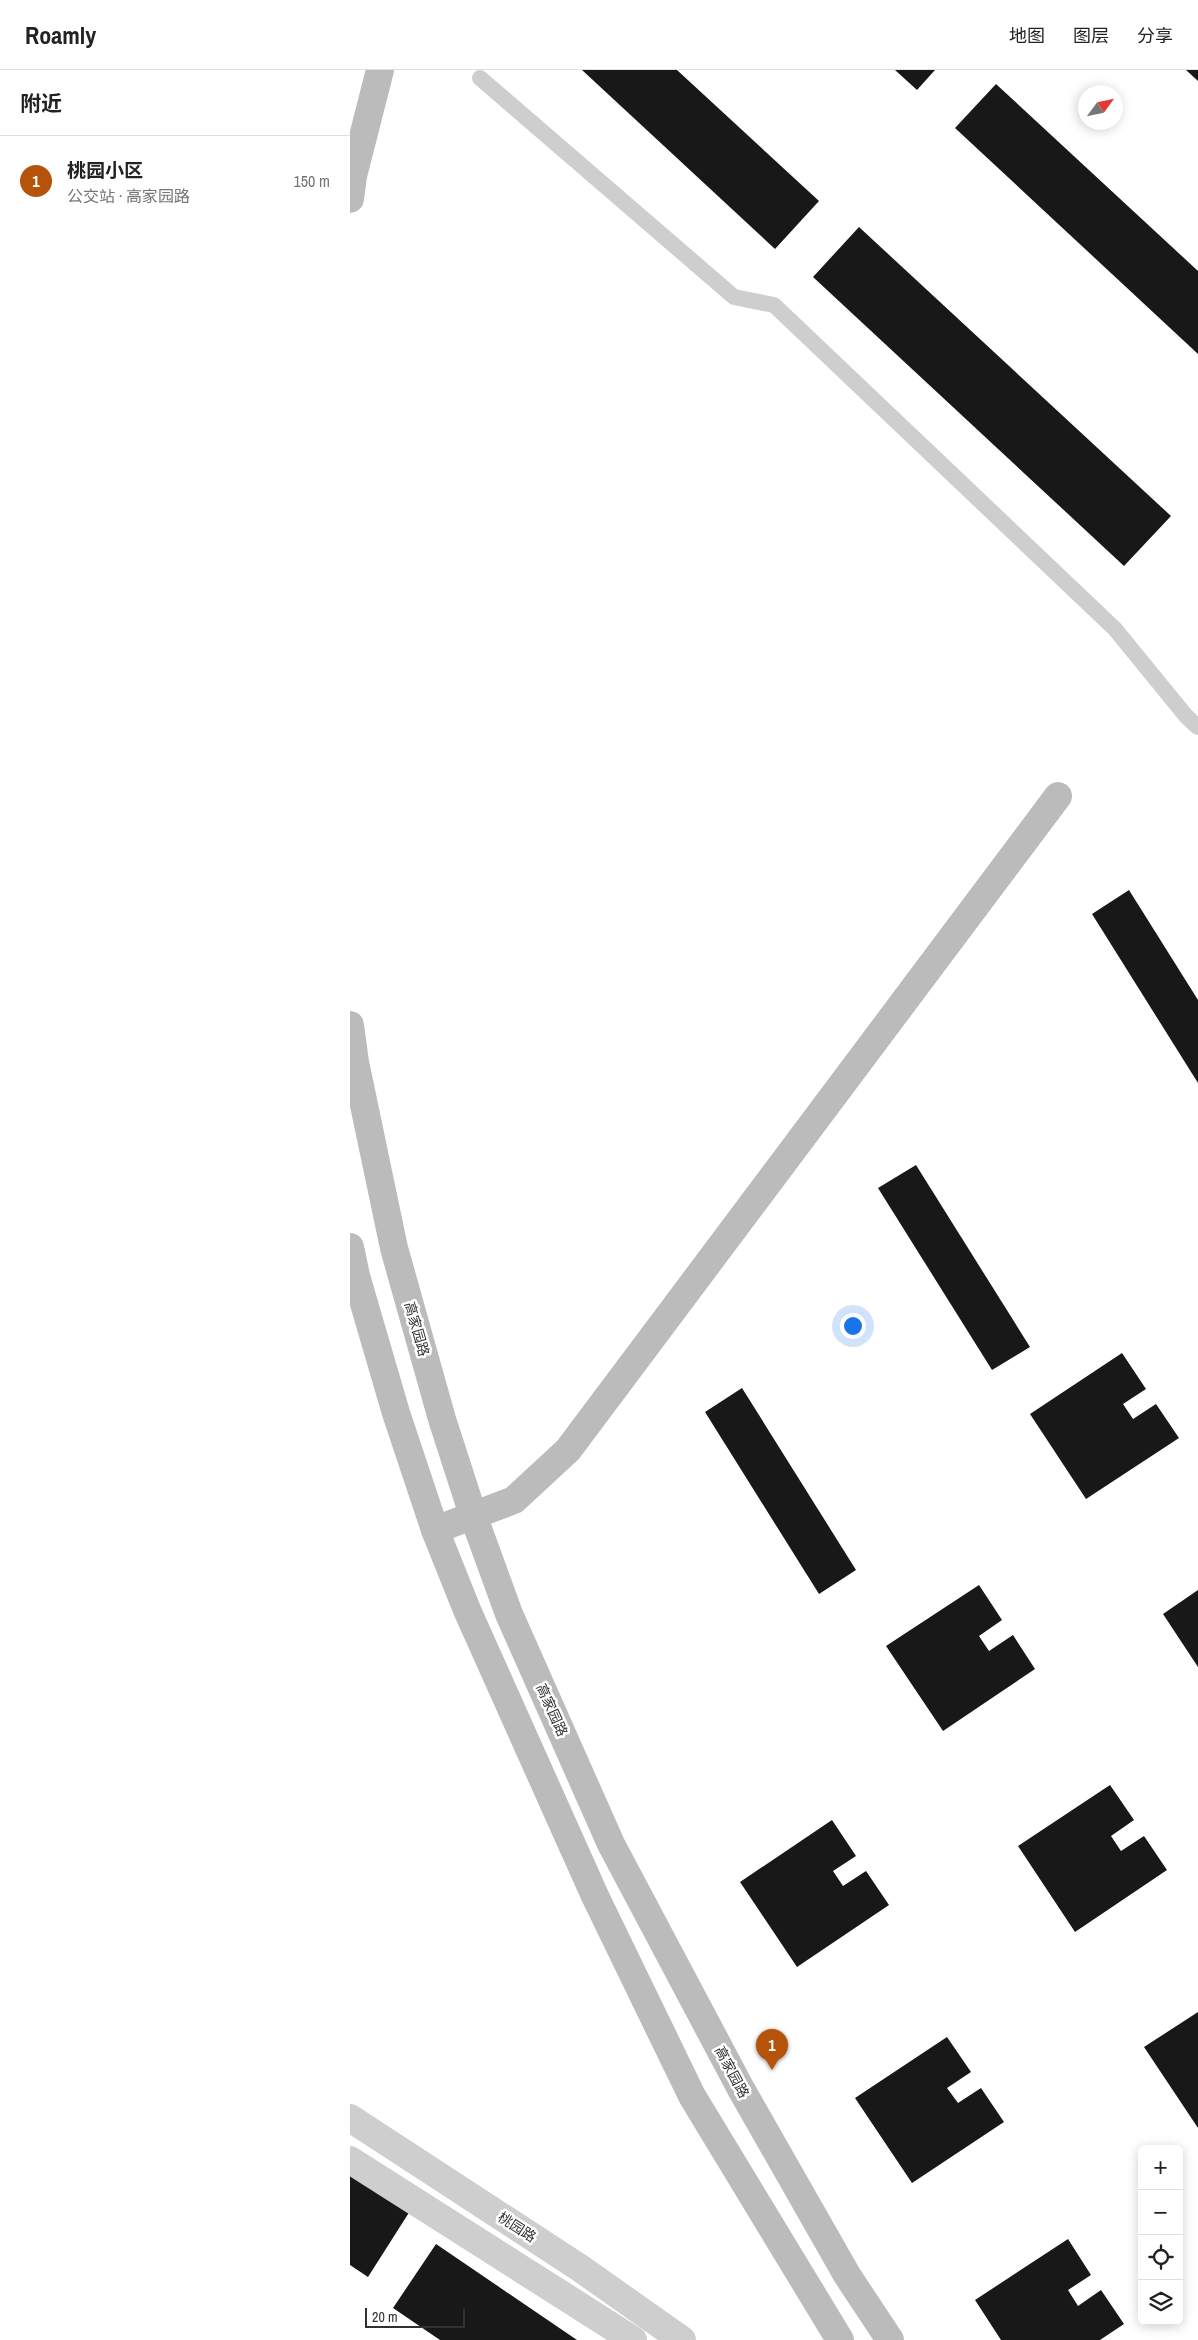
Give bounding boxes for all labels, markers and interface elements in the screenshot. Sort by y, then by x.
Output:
text: Roamly [25,19,96,51]
text: 地图 [1009,23,1045,48]
text: 图层 [1073,23,1109,48]
text: 分享 [1137,23,1173,48]
north arrow [1078,85,1123,130]
text: 附近 [20,89,62,118]
text: 桃园小区 [67,157,143,183]
text: 1 [32,170,40,192]
text: 150 m [294,170,330,192]
text: 公交站 · 高家园路 [67,185,190,207]
street label: 高家园路 [401,1300,433,1358]
your location [840,1313,866,1339]
street label: 高家园路 [532,1681,572,1739]
pin: 1 [756,2029,788,2070]
street label: 高家园路 [711,2043,753,2101]
map controls [1138,2145,1183,2325]
button: + [1138,2145,1183,2190]
button: − [1138,2190,1183,2235]
street label: 桃园路 [494,2208,540,2246]
button: locate [1138,2235,1183,2280]
button: layers [1138,2280,1183,2325]
scale bar [365,2305,465,2328]
text: 20 m [372,2308,398,2326]

